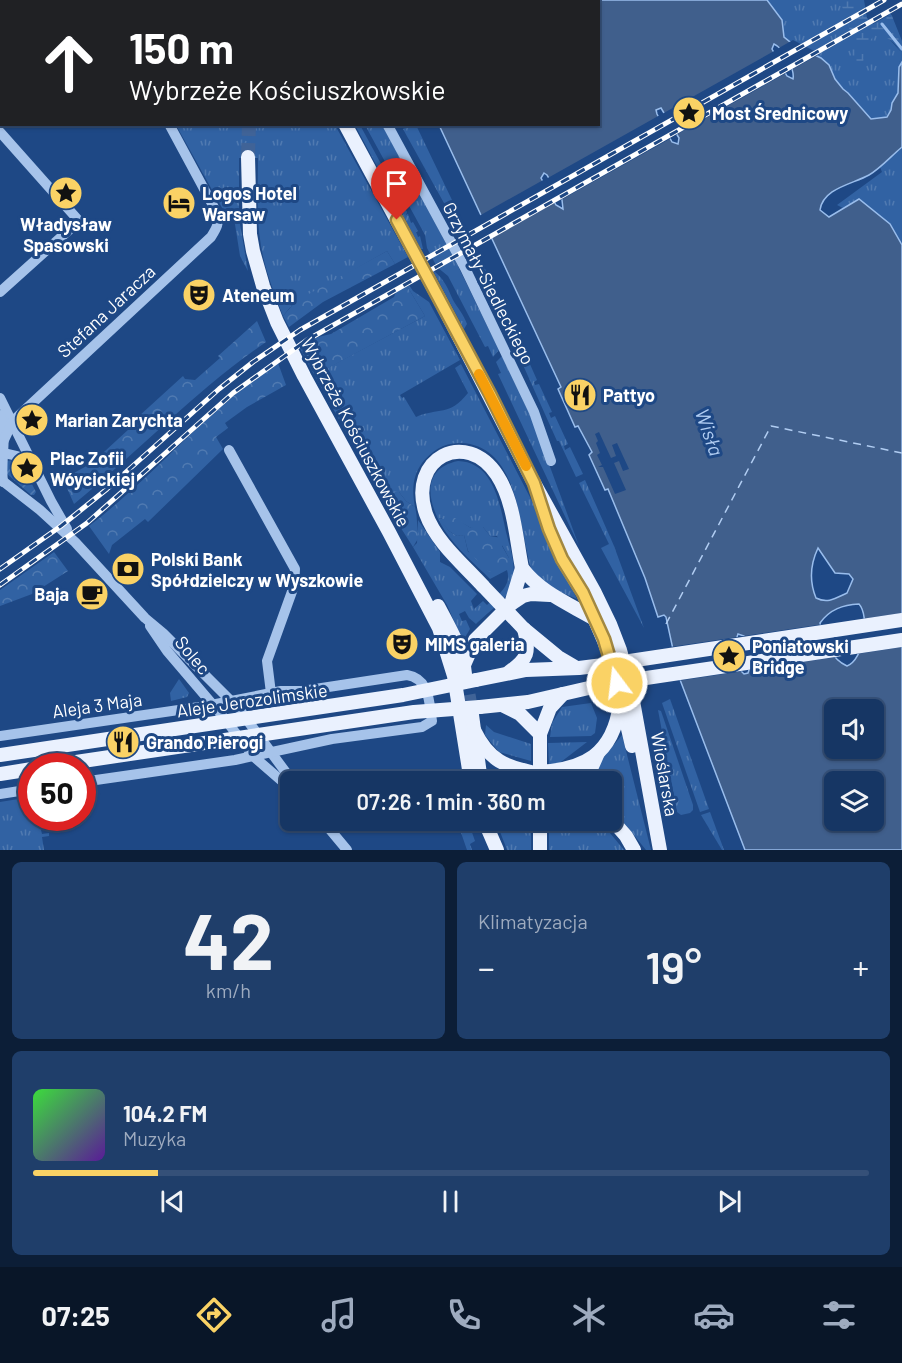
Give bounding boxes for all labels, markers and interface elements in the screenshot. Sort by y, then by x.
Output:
text: 150 m [129,22,234,72]
icon: ahead [30,24,108,102]
text: Wybrzeże Kościuszkowskie [129,73,446,105]
place icon: Most Średnicowy [671,95,707,131]
place label: Most Średnicowy [712,102,848,124]
pin [371,158,422,220]
icon: arrive [380,167,413,200]
place icon: Władysław Spasowski [48,175,84,211]
place label: Logos Hotel Warsaw [202,182,297,225]
hotel icon: Logos Hotel Warsaw [161,185,197,221]
street label: Grzymały-Siedleckiego [438,198,540,368]
place label: Władysław Spasowski [20,213,112,256]
street label: Stefana Jaracza [52,260,160,362]
theatre icon: Ateneum [181,277,217,313]
place label: Ateneum [222,284,295,306]
street label: Wybrzeże Kościuszkowskie [297,334,415,530]
restaurant icon: Pattyo [562,377,598,413]
place label: Pattyo [603,384,655,406]
place icon: Marian Zarychta [14,402,50,438]
water label: Wisła [691,405,729,459]
place label: Marian Zarychta [55,409,183,431]
place label: Plac Zofii Wóycickiej [50,447,135,490]
place icon: Plac Zofii Wóycickiej [9,450,45,486]
place label: Polski Bank Spółdzielczy w Wyszkowie [151,548,363,591]
bank icon: Polski Bank Spółdzielczy w Wyszkowie [110,551,146,587]
cafe icon: Baja [74,576,110,612]
place label: Baja [34,583,69,605]
theatre icon: MIMS galeria [384,626,420,662]
street label: Solec [171,631,215,679]
place label: MIMS galeria [425,633,525,655]
place label: Poniatowski Bridge [752,635,849,678]
place icon: Poniatowski Bridge [711,638,747,674]
position arrow [585,651,649,715]
street label: Aleje Jerozolimskie [175,679,329,721]
street label: Aleja 3 Maja [51,688,143,722]
map controls [824,699,884,831]
button: sound [824,699,884,759]
restaurant icon: Grando Pierogi [105,724,141,760]
street label: Wioślarska [647,730,683,818]
place label: Grando Pierogi [146,731,263,753]
speed limit sign: 50 [18,753,96,831]
button: layers [824,771,884,831]
text: 07:26 · 1 min · 360 m [357,788,545,814]
text: 42 [183,892,274,986]
text: Klimatyzacja [478,909,588,933]
text: 19° [645,939,702,993]
text: − [478,947,495,987]
text: + [853,947,869,987]
text: km/h [206,978,251,1002]
text: 104.2 FM [123,1100,207,1126]
text: Muzyka [123,1126,186,1150]
icon: previous [156,1185,189,1218]
icon: pause [434,1185,467,1218]
icon: next [713,1185,746,1218]
icon: directions [193,1294,235,1336]
icon: music [318,1294,360,1336]
icon: phone [443,1294,485,1336]
icon: climate [568,1294,610,1336]
icon: car [693,1294,735,1336]
icon: filters [818,1294,860,1336]
text: 07:25 [42,1299,110,1331]

